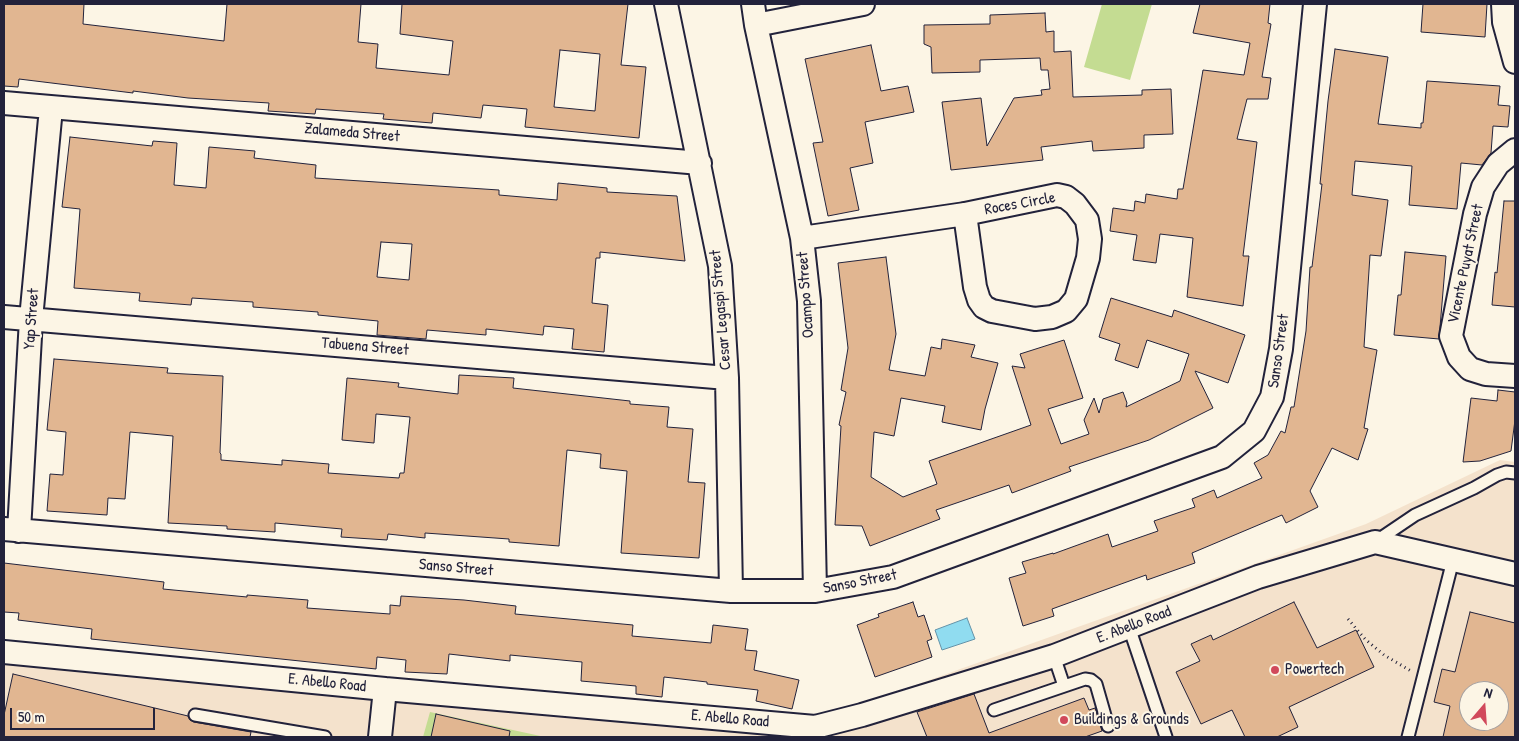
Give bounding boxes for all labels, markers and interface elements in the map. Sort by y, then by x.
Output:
street label: Zalameda Street [304,119,400,147]
street label: Roces Circle [983,188,1057,220]
street label: Vicente Puyat Street [1444,203,1488,325]
street label: Cesar Legaspi Street [706,249,736,371]
street label: Ocampo Street [793,251,819,339]
street label: Yap Street [20,288,44,350]
street label: Sanso Street [1264,313,1294,389]
street label: Tabuena Street [321,334,409,360]
street label: Sanso Street [418,555,494,581]
street label: Sanso Street [822,565,898,599]
street label: E. Abello Road [1094,602,1174,648]
place label: Powertech [1285,660,1344,680]
marker: Powertech [1269,664,1281,676]
street label: E. Abello Road [287,669,367,697]
north arrow [1459,681,1509,731]
text: N [1482,682,1495,702]
scale bar [12,698,158,730]
text: 50 m [18,706,45,727]
street label: E. Abello Road [690,706,770,732]
place label: Buildings & Grounds [1074,710,1189,730]
marker: Buildings & Grounds [1058,714,1070,726]

